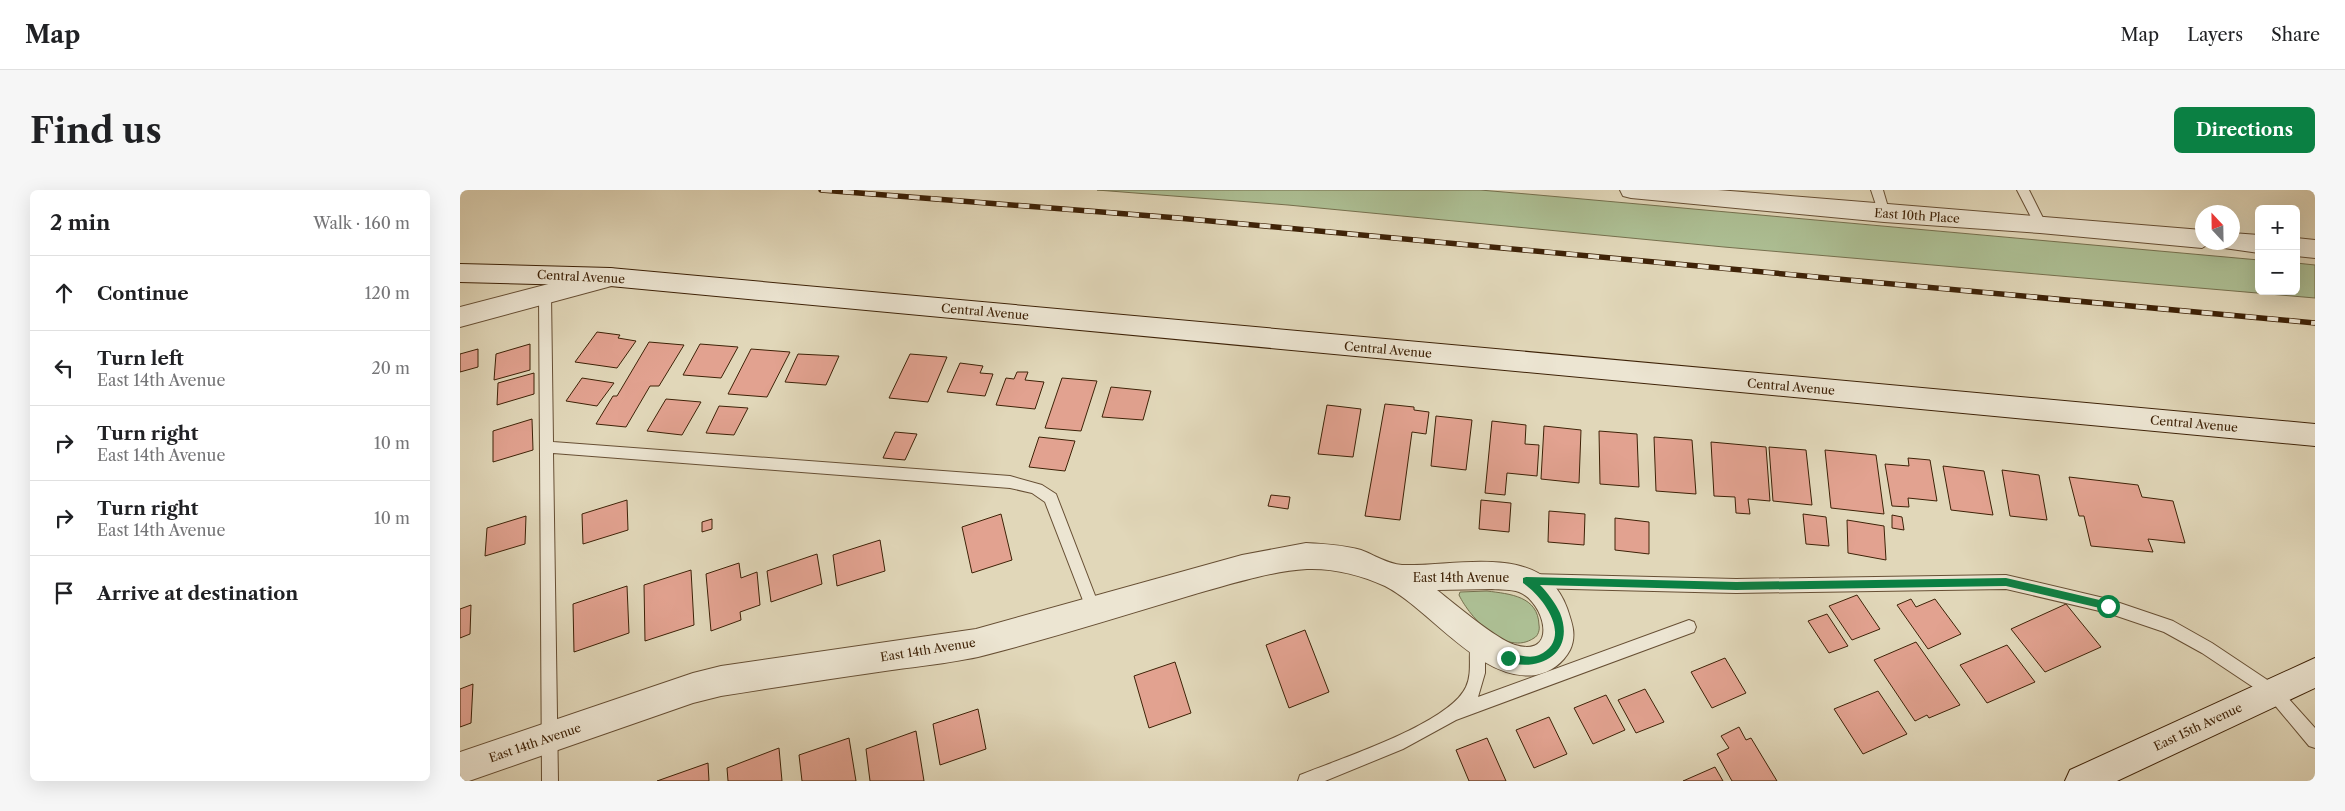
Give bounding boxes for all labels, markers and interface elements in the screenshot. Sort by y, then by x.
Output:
text: Map [25,20,80,49]
text: Map [2121,24,2159,46]
text: Layers [2187,24,2243,46]
text: Share [2271,24,2320,46]
button: Directions [2174,107,2315,153]
text: Find us [30,109,162,152]
street label: East 10th Place [1874,205,1961,226]
north arrow [2195,205,2240,250]
map controls [2255,205,2300,295]
button: + [2255,205,2300,250]
text: 2 min [50,210,110,235]
text: Walk · 160 m [313,213,410,233]
button: − [2255,250,2300,295]
street label: Central Avenue [537,267,626,286]
icon: ahead [50,279,78,307]
text: Continue [97,282,189,305]
text: 120 m [365,283,410,303]
street label: Central Avenue [941,300,1030,323]
street label: Central Avenue [1344,338,1433,361]
text: Turn left [97,347,184,370]
icon: left [50,354,78,382]
text: 20 m [371,358,410,378]
text: East 14th Avenue [97,370,225,390]
street label: Central Avenue [1747,375,1836,398]
street label: Central Avenue [2150,412,2239,435]
text: Turn right [97,422,198,445]
icon: right [50,429,78,457]
text: 10 m [374,433,410,453]
text: East 14th Avenue [97,445,225,465]
text: Turn right [97,497,198,520]
icon: right [50,504,78,532]
text: 10 m [374,508,410,528]
text: East 14th Avenue [97,520,225,540]
street label: East 14th Avenue [1413,570,1509,585]
icon: arrive [50,579,78,607]
text: Arrive at destination [97,582,298,605]
route start [2097,595,2120,618]
street label: East 14th Avenue [879,635,977,664]
route end [1497,647,1520,670]
street label: East 15th Avenue [2151,699,2245,754]
street label: East 14th Avenue [487,720,583,765]

